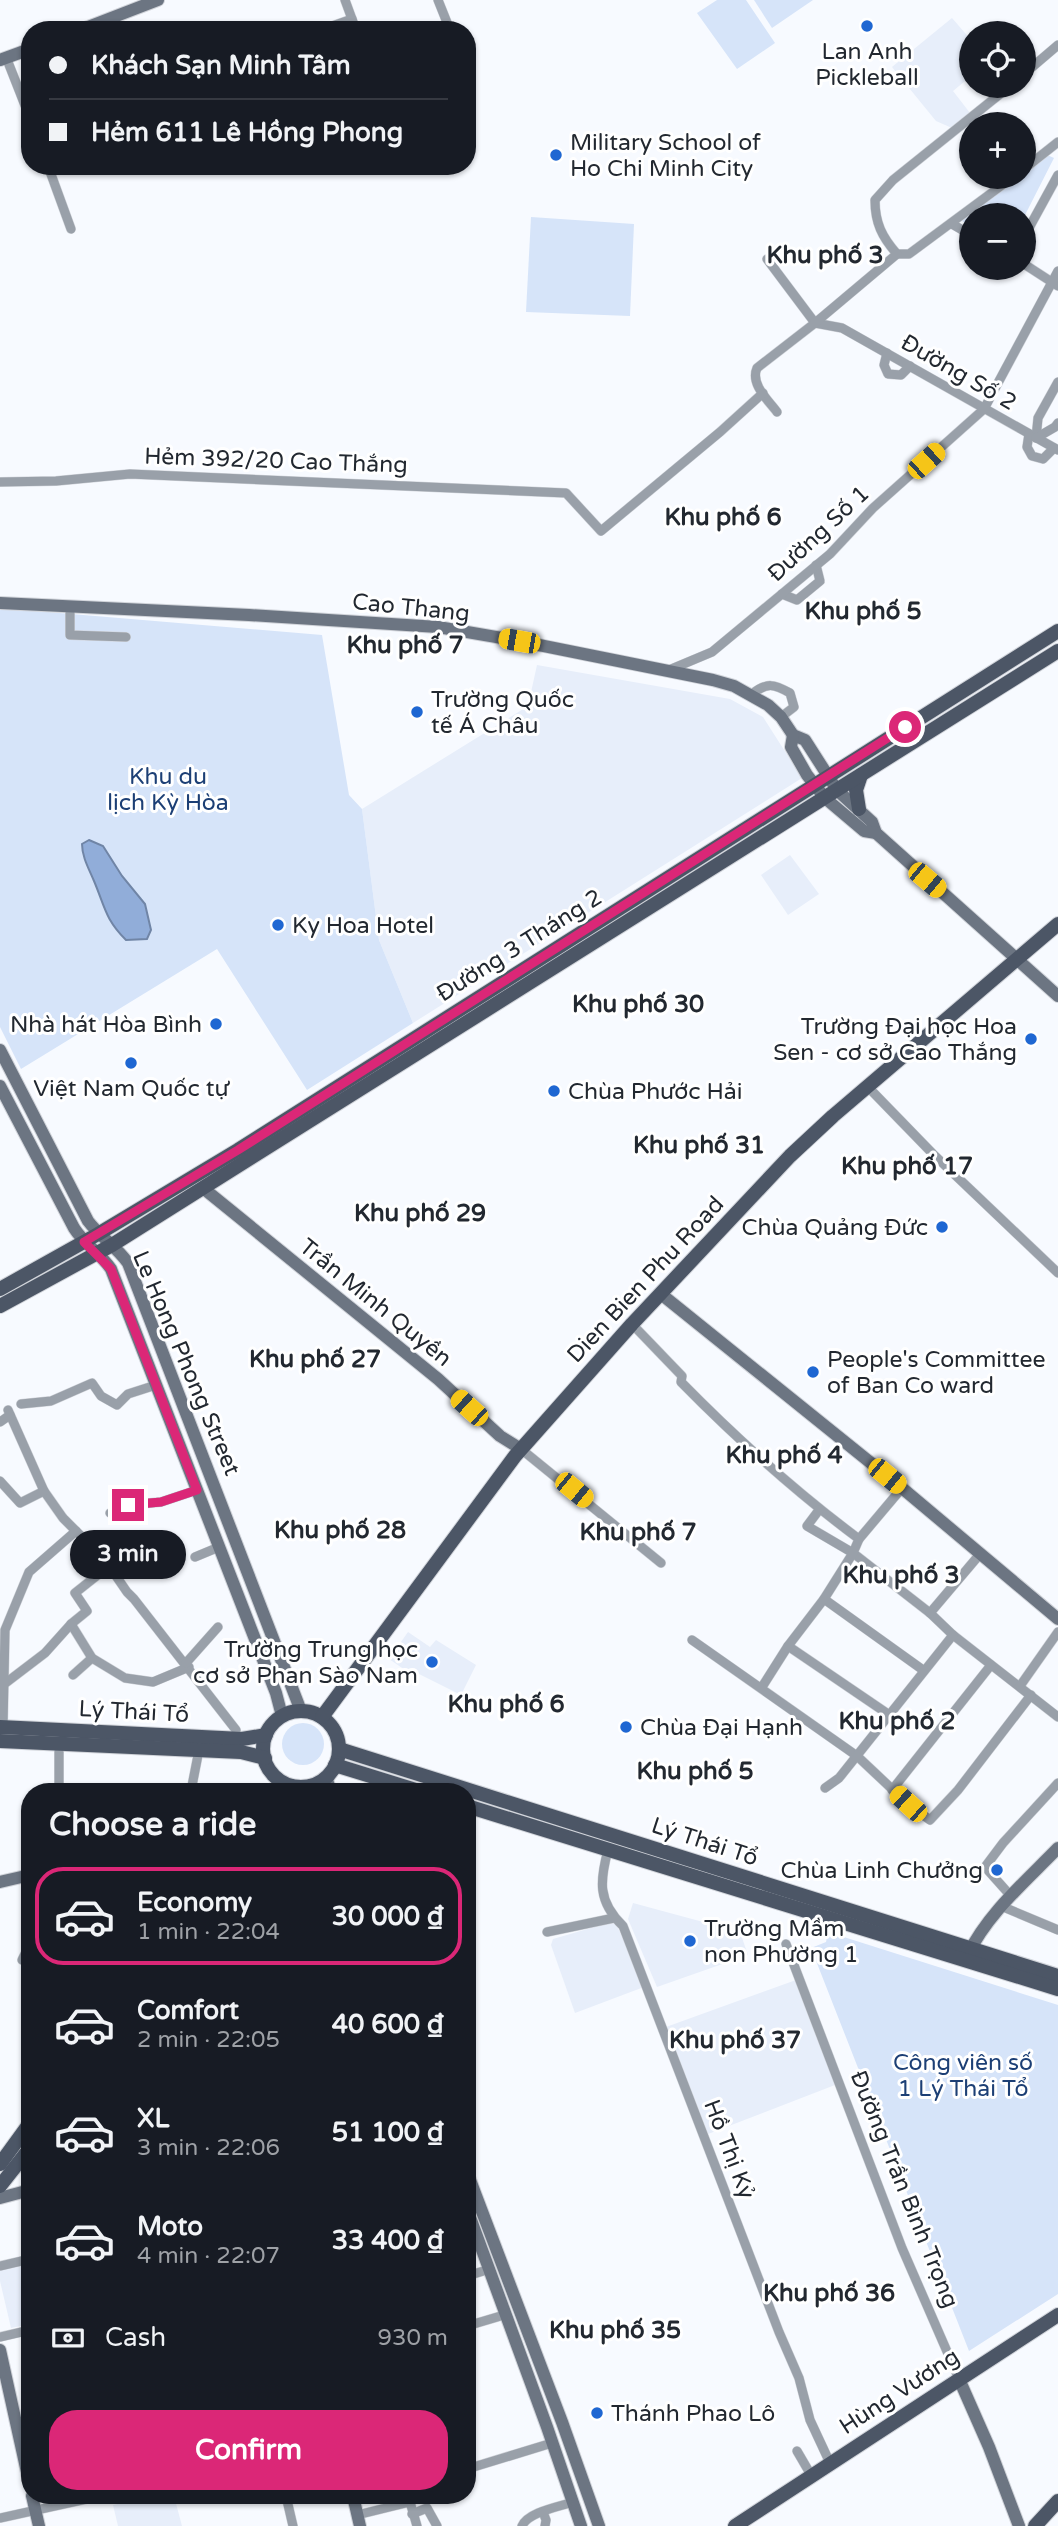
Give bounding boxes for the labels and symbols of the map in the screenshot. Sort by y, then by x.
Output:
marker: Lan Anh Pickleball [859,18,875,34]
place label: Lan Anh Pickleball [815,38,919,92]
place label: Military School of Ho Chi Minh City [570,129,761,183]
marker: Military School of Ho Chi Minh City [548,147,564,163]
district label: Khu phố 3 [766,241,884,270]
street label: Đường Số 2 [896,329,1021,417]
car [904,439,949,483]
street label: Hẻm 392/20 Cao Thắng [144,442,408,480]
street label: Đường Số 1 [762,480,875,588]
district label: Khu phố 6 [664,503,782,532]
street label: Cao Thang [351,588,471,628]
district label: Khu phố 5 [804,597,922,626]
car [497,627,542,655]
district label: Khu phố 7 [346,631,464,660]
place label: Trường Quốc tế Á Châu [431,686,574,740]
marker: Trường Quốc tế Á Châu [409,704,425,720]
route start [889,711,921,743]
park label: Khu du lịch Kỳ Hòa [107,763,229,817]
car [905,858,950,902]
street label: Đường 3 Tháng 2 [432,884,608,1008]
place label: Ky Hoa Hotel [292,912,434,940]
marker: Ky Hoa Hotel [270,917,286,933]
district label: Khu phố 30 [572,990,704,1019]
place label: Nhà hát Hòa Bình [10,1011,202,1039]
place label: Trường Đại học Hoa Sen - cơ sở Cao Thắng [773,1013,1017,1067]
marker: Nhà hát Hòa Bình [208,1016,224,1032]
marker: Trường Đại học Hoa Sen - cơ sở Cao Thắng [1023,1031,1039,1047]
marker: Việt Nam Quốc tự [123,1055,139,1071]
place label: Việt Nam Quốc tự [33,1075,230,1103]
place label: Chùa Phước Hải [568,1078,743,1106]
marker: Chùa Phước Hải [546,1083,562,1099]
district label: Khu phố 31 [633,1131,765,1160]
district label: Khu phố 17 [841,1152,973,1181]
street label: Dien Bien Phu Road [561,1191,730,1369]
district label: Khu phố 29 [354,1199,486,1228]
place label: Chùa Quảng Đức [742,1214,928,1242]
marker: Chùa Quảng Đức [934,1219,950,1235]
street label: Trần Minh Quyền [294,1233,457,1373]
street label: Le Hong Phong Street [126,1247,246,1480]
district label: Khu phố 27 [249,1345,381,1374]
place label: People's Committee of Ban Co ward [827,1346,1046,1400]
marker: People's Committee of Ban Co ward [805,1364,821,1380]
car [447,1386,492,1430]
district label: Khu phố 4 [725,1441,843,1470]
car [865,1455,910,1497]
car [552,1469,597,1511]
route end [112,1489,144,1521]
district label: Khu phố 28 [274,1516,406,1545]
district label: Khu phố 7 [579,1518,697,1547]
callout: 3 min [70,1530,186,1578]
district label: Khu phố 3 [842,1561,960,1590]
place label: Trường Trung học cơ sở Phan Sào Nam [193,1636,418,1690]
marker: Trường Trung học cơ sở Phan Sào Nam [424,1654,440,1670]
district label: Khu phố 6 [447,1690,565,1719]
street label: Lý Thái Tổ [78,1695,190,1729]
district label: Khu phố 2 [838,1707,956,1736]
place label: Chùa Đại Hạnh [640,1714,803,1742]
marker: Chùa Đại Hạnh [618,1719,634,1735]
district label: Khu phố 5 [636,1757,754,1786]
car [886,1782,931,1826]
street label: Lý Thái Tổ [648,1812,762,1872]
place label: Chùa Linh Chưởng [781,1857,983,1885]
marker: Chùa Linh Chưởng [989,1862,1005,1878]
place label: Trường Mầm non Phường 1 [704,1915,858,1969]
marker: Trường Mầm non Phường 1 [682,1933,698,1949]
district label: Khu phố 37 [669,2026,801,2055]
park label: Công viên số 1 Lý Thái Tổ [893,2049,1033,2103]
street label: Đường Trần Bình Trọng [844,2067,965,2312]
street label: Hồ Thị Kỷ [697,2096,761,2203]
district label: Khu phố 36 [763,2279,895,2308]
district label: Khu phố 35 [549,2316,681,2345]
street label: Hùng Vương [834,2343,965,2441]
place label: Thánh Phao Lô [611,2400,775,2428]
marker: Thánh Phao Lô [589,2405,605,2421]

